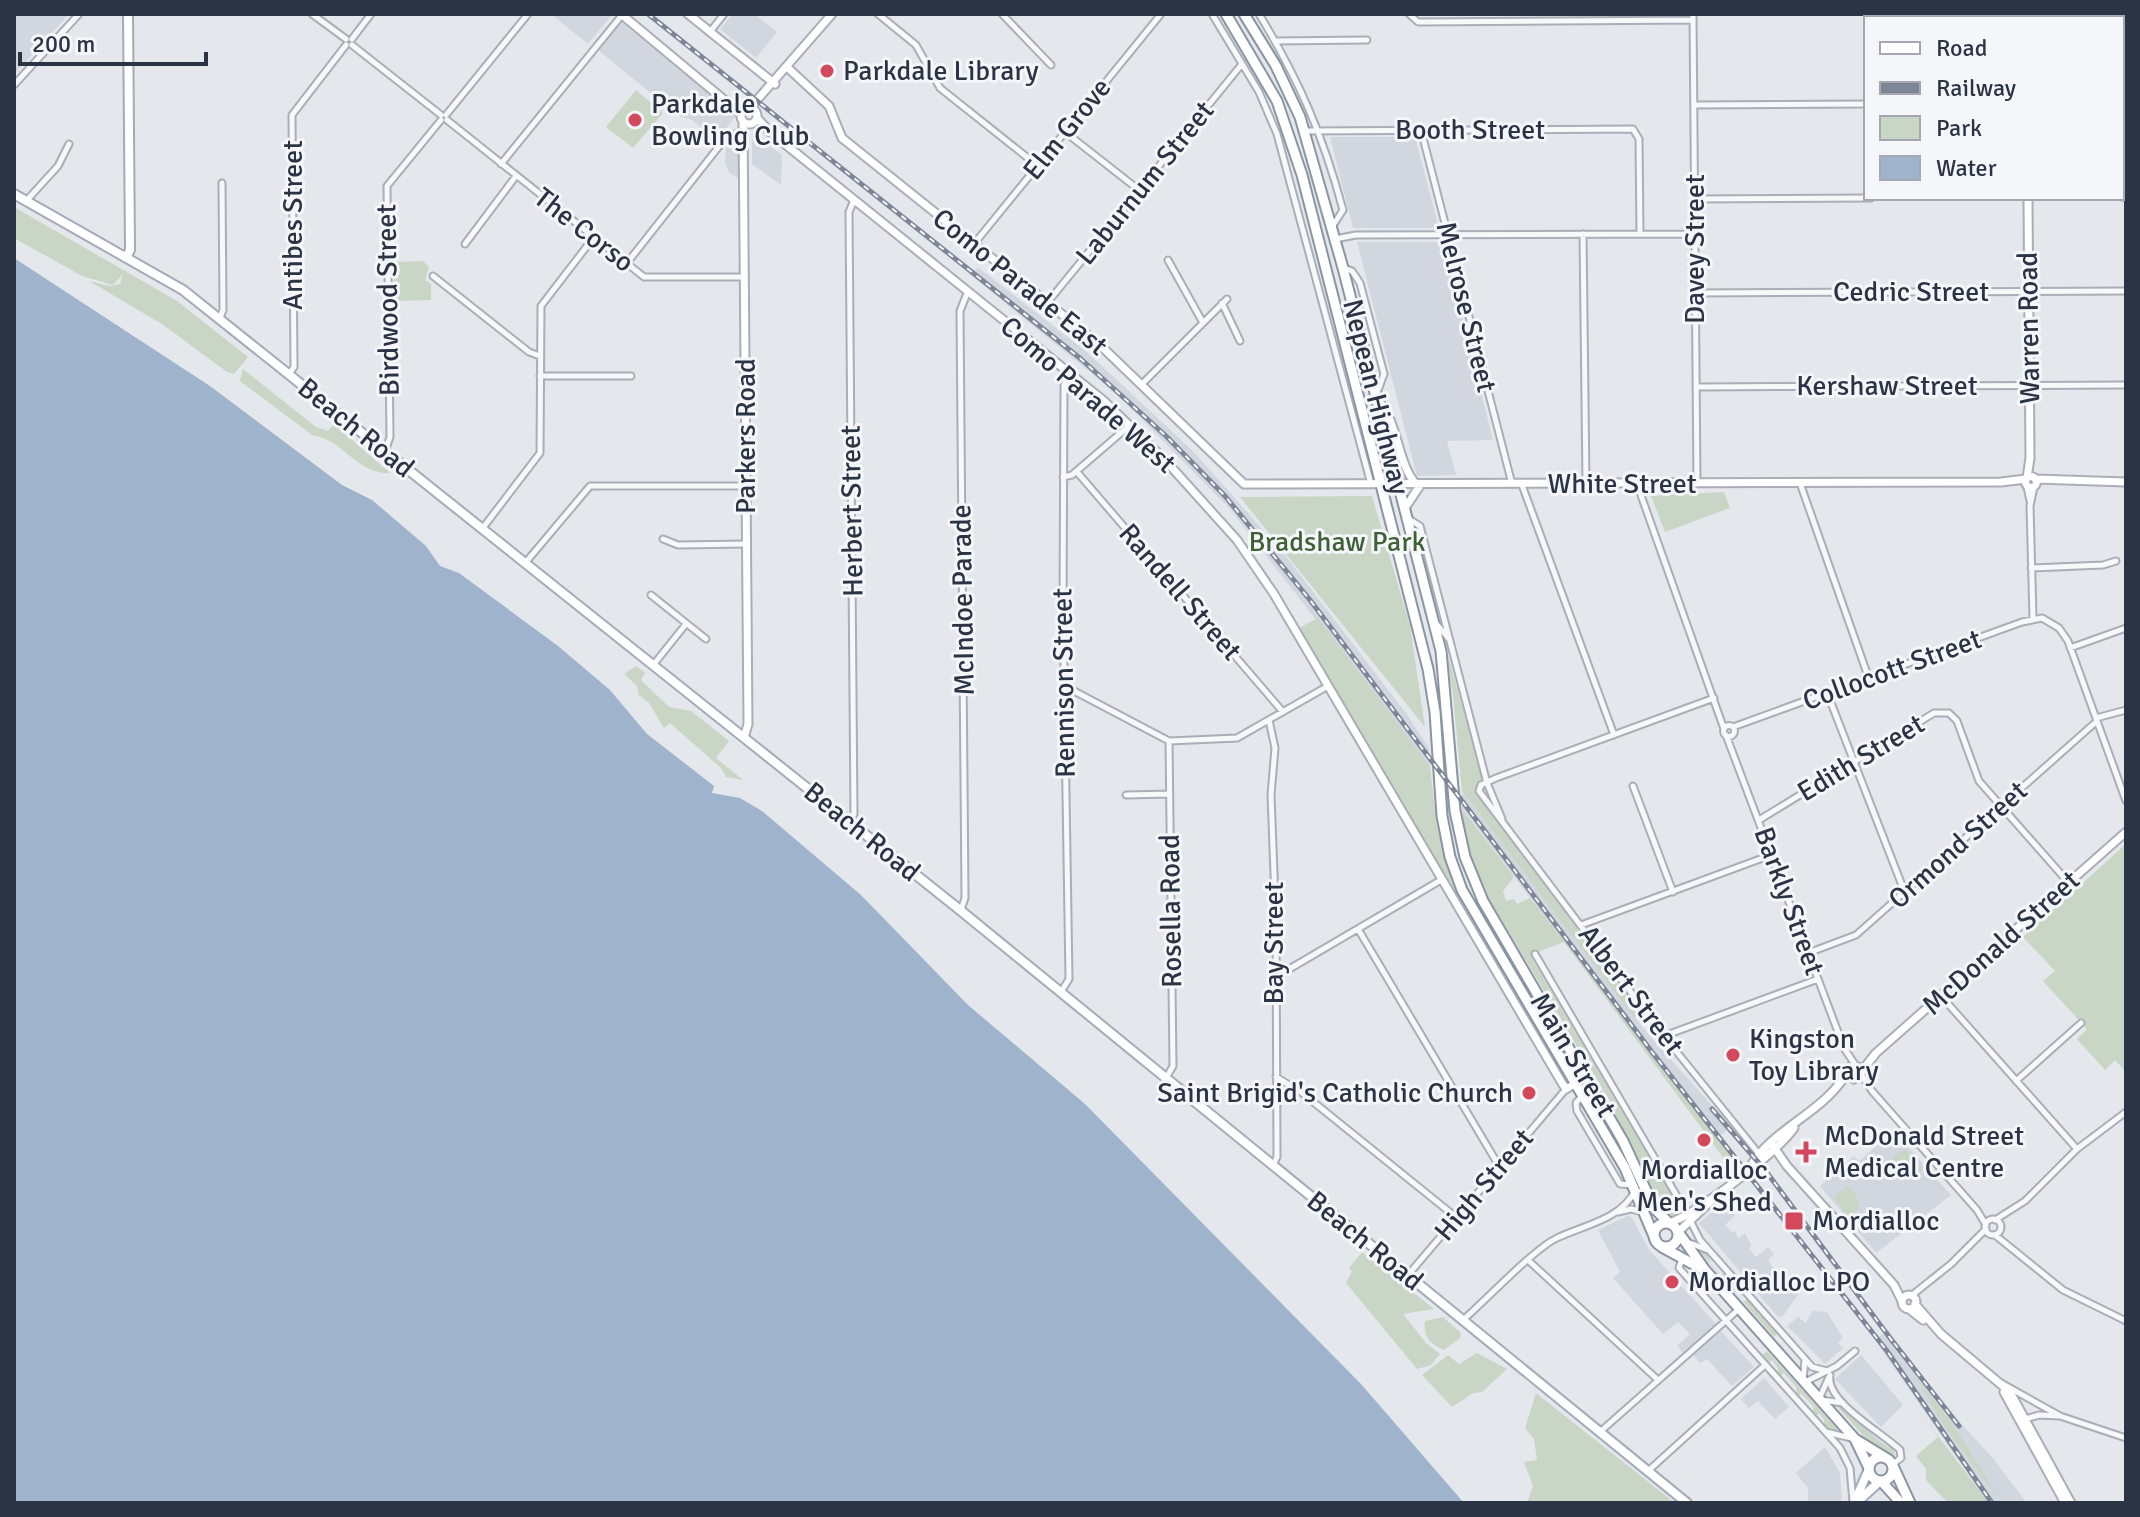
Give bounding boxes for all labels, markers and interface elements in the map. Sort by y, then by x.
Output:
scale bar [20,16,206,66]
legend [1864,16,2124,200]
text: 200 m [32,29,95,59]
text: Road [1936,33,1987,63]
place label: Parkdale Library [843,54,1038,88]
marker: Parkdale Library [818,62,836,80]
street label: Elm Grove [1016,71,1118,187]
text: Railway [1936,73,2016,103]
place label: Parkdale Bowling Club [651,87,809,153]
street label: Laburnum Street [1069,94,1222,272]
marker: Parkdale Bowling Club [626,111,644,129]
street label: Booth Street [1395,113,1545,147]
text: Park [1936,113,1982,143]
street label: Antibes Street [276,140,310,310]
text: Water [1936,153,1997,183]
street label: Davey Street [1678,174,1712,324]
street label: The Corso [527,180,641,280]
street label: Como Parade East [926,201,1114,363]
street label: Birdwood Street [369,203,407,396]
street label: Melrose Street [1428,218,1504,396]
street label: Warren Road [2011,251,2047,405]
street label: Cedric Street [1833,275,1989,309]
street label: Nepean Highway [1335,296,1417,498]
street label: Como Parade West [993,309,1183,481]
street label: Parkers Road [729,358,763,514]
street label: Kershaw Street [1796,369,1978,403]
street label: Beach Road [291,371,421,485]
street label: Herbert Street [834,425,870,597]
street label: White Street [1547,467,1697,501]
street label: McIndoe Parade [944,504,982,696]
street label: Randell Street [1111,517,1249,668]
park label: Bradshaw Park [1248,525,1426,559]
street label: Rennison Street [1045,588,1083,778]
street label: Collocott Street [1798,622,1986,718]
street label: Edith Street [1791,707,1931,809]
street label: Ormond Street [1882,774,2034,916]
street label: Beach Road [797,775,927,889]
street label: Barkly Street [1746,822,1832,980]
street label: Rosella Road [1153,834,1189,988]
street label: McDonald Street [1915,863,2087,1023]
street label: Bay Street [1257,881,1291,1005]
street label: Albert Street [1571,918,1691,1062]
street label: Main Street [1523,987,1623,1123]
place label: Kingston Toy Library [1749,1022,1879,1088]
marker: Kingston Toy Library [1724,1046,1742,1064]
place label: Saint Brigid's Catholic Church [1157,1076,1513,1110]
marker: Saint Brigid's Catholic Church [1520,1084,1538,1102]
place label: McDonald Street Medical Centre [1824,1119,2024,1185]
street label: High Street [1427,1122,1541,1248]
marker: Mordialloc Men's Shed [1695,1131,1713,1149]
marker: McDonald Street Medical Centre [1795,1141,1817,1163]
place label: Mordialloc Men's Shed [1636,1153,1772,1219]
street label: Beach Road [1300,1184,1430,1298]
place label: Mordialloc [1812,1204,1939,1238]
marker: Mordialloc [1783,1210,1805,1232]
place label: Mordialloc LPO [1688,1265,1870,1299]
marker: Mordialloc LPO [1663,1273,1681,1291]

